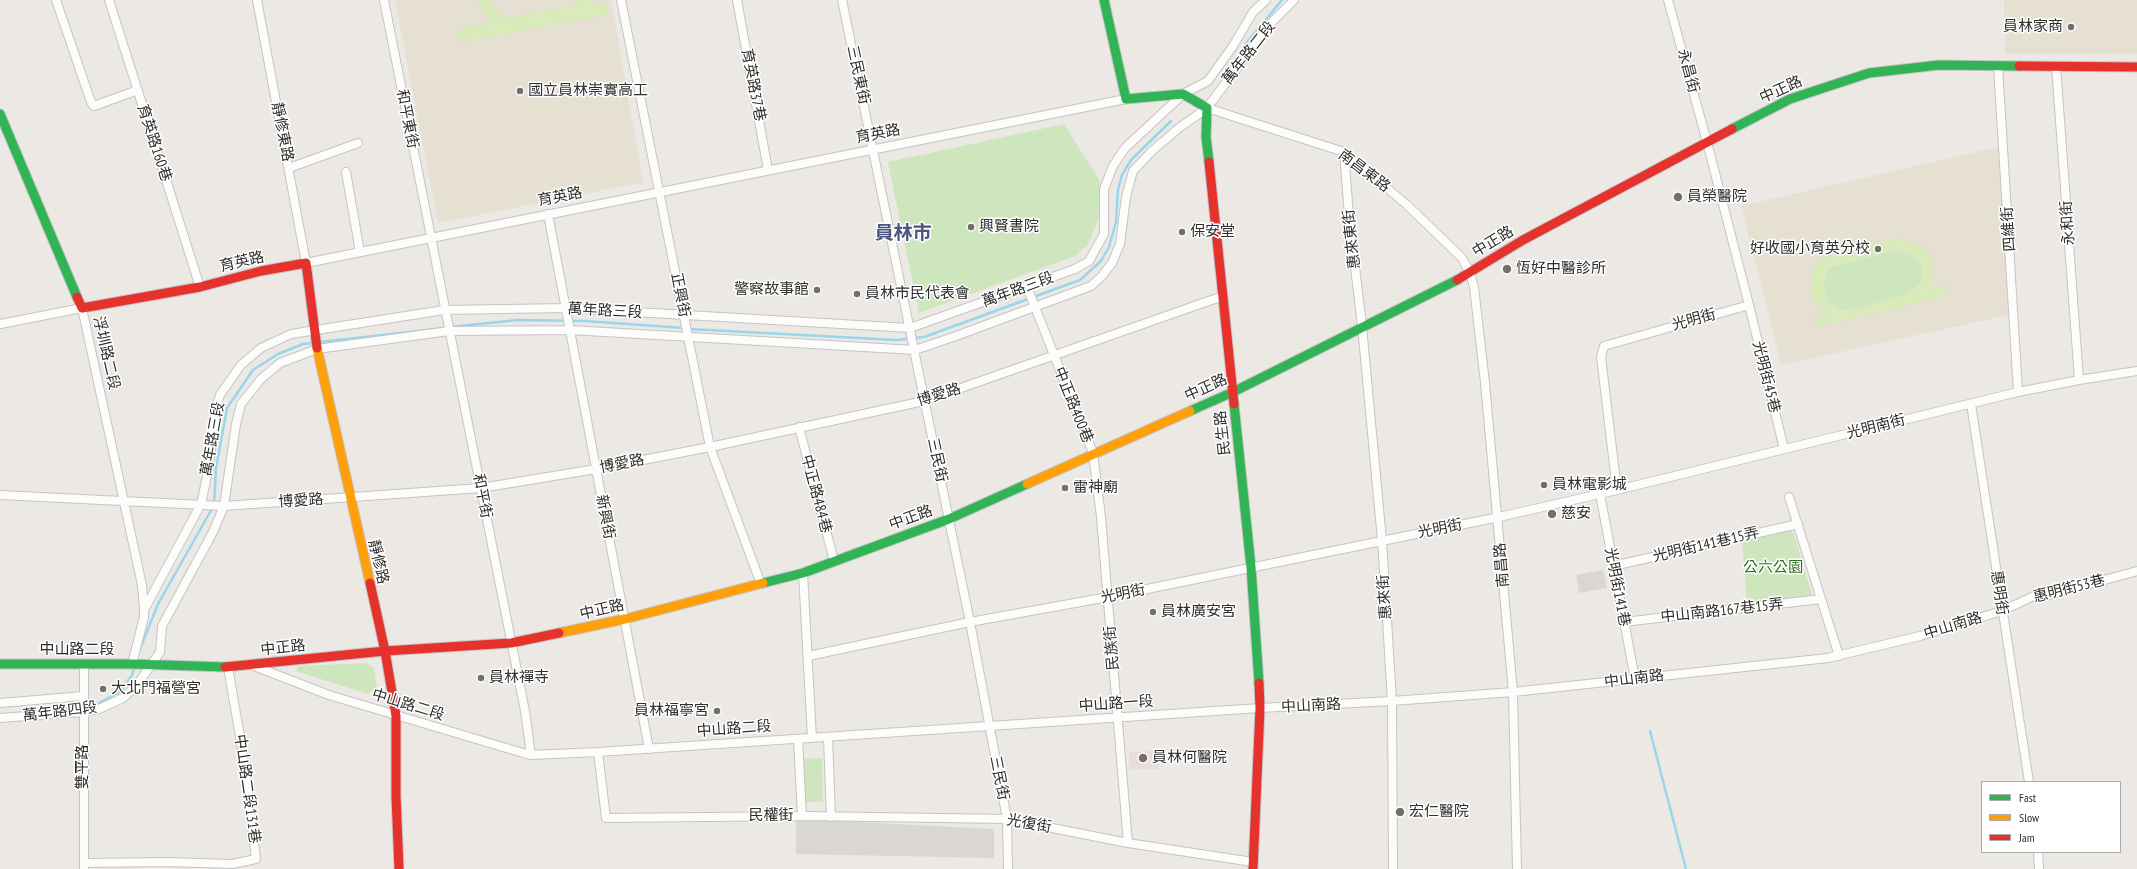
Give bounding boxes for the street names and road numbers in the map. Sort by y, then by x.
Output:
street label: 萬年路二段 [1219,18,1279,88]
street label: 三民東街 [843,44,873,106]
street label: 育英路37巷 [737,47,769,123]
street label: 永昌街 [1673,47,1703,95]
street label: 中正路 [1757,73,1805,107]
street label: 和平東街 [392,88,422,150]
street label: 靜修東路 [267,101,297,163]
street label: 育英路160巷 [133,102,175,184]
street label: 育英路 [854,121,902,147]
street label: 南昌東路 [1335,146,1393,196]
street label: 育英路 [536,184,584,210]
street label: 永和街 [2057,200,2079,246]
street label: 四維街 [1998,206,2020,252]
street label: 惠來東街 [1340,208,1364,270]
street label: 中正路 [1469,223,1517,261]
street label: 育英路 [218,248,266,276]
street label: 萬年路三段 [980,269,1056,311]
street label: 正興街 [667,271,693,319]
street label: 萬年路三段 [567,300,643,322]
street label: 光明街 [1670,305,1718,335]
street label: 浮圳路二段 [89,314,123,392]
street label: 光明街45巷 [1748,339,1784,415]
street label: 中正路400巷 [1050,364,1096,446]
street label: 中正路 [1182,371,1230,405]
street label: 博愛路 [915,380,963,410]
street label: 萬年路三段 [198,401,228,477]
street label: 民生路 [1212,410,1234,456]
street label: 光明南街 [1845,411,1907,443]
street label: 三民街 [924,436,950,484]
street label: 博愛路 [598,451,646,477]
street label: 中正路484巷 [797,453,835,535]
street label: 和平街 [469,472,495,520]
street label: 博愛路 [278,490,324,512]
street label: 新興街 [592,493,618,541]
street label: 中正路 [887,502,935,534]
street label: 光明街 [1416,516,1464,542]
street label: 光明街141巷15弄 [1651,524,1761,566]
street label: 靜修路 [364,538,392,586]
street label: 南昌路 [1491,542,1513,588]
street label: 光明街141巷 [1601,546,1633,628]
street label: 惠明街 [1987,569,2011,617]
street label: 惠明街53巷 [2031,571,2107,607]
street label: 惠來街 [1374,574,1396,620]
street label: 光明街 [1099,581,1147,607]
street label: 中正路 [578,596,626,624]
street label: 中山南路167巷15弄 [1660,596,1784,626]
street label: 中山南路 [1922,609,1984,643]
street label: 民族街 [1101,625,1123,671]
street label: 中正路 [260,637,306,659]
street label: 中山路二段 [40,641,114,659]
street label: 中山南路 [1603,666,1665,692]
street label: 中山路二段 [370,685,446,725]
street label: 中山路一段 [1078,692,1154,716]
street label: 中山南路 [1281,695,1341,717]
street label: 萬年路四段 [22,698,98,726]
street label: 中山路二段 [696,717,772,741]
street label: 中山路二段131巷 [230,733,264,845]
street label: 雙平路 [74,745,92,789]
street label: 三民街 [986,754,1012,802]
street label: 民權街 [749,807,793,825]
street label: 光復街 [1005,811,1053,837]

